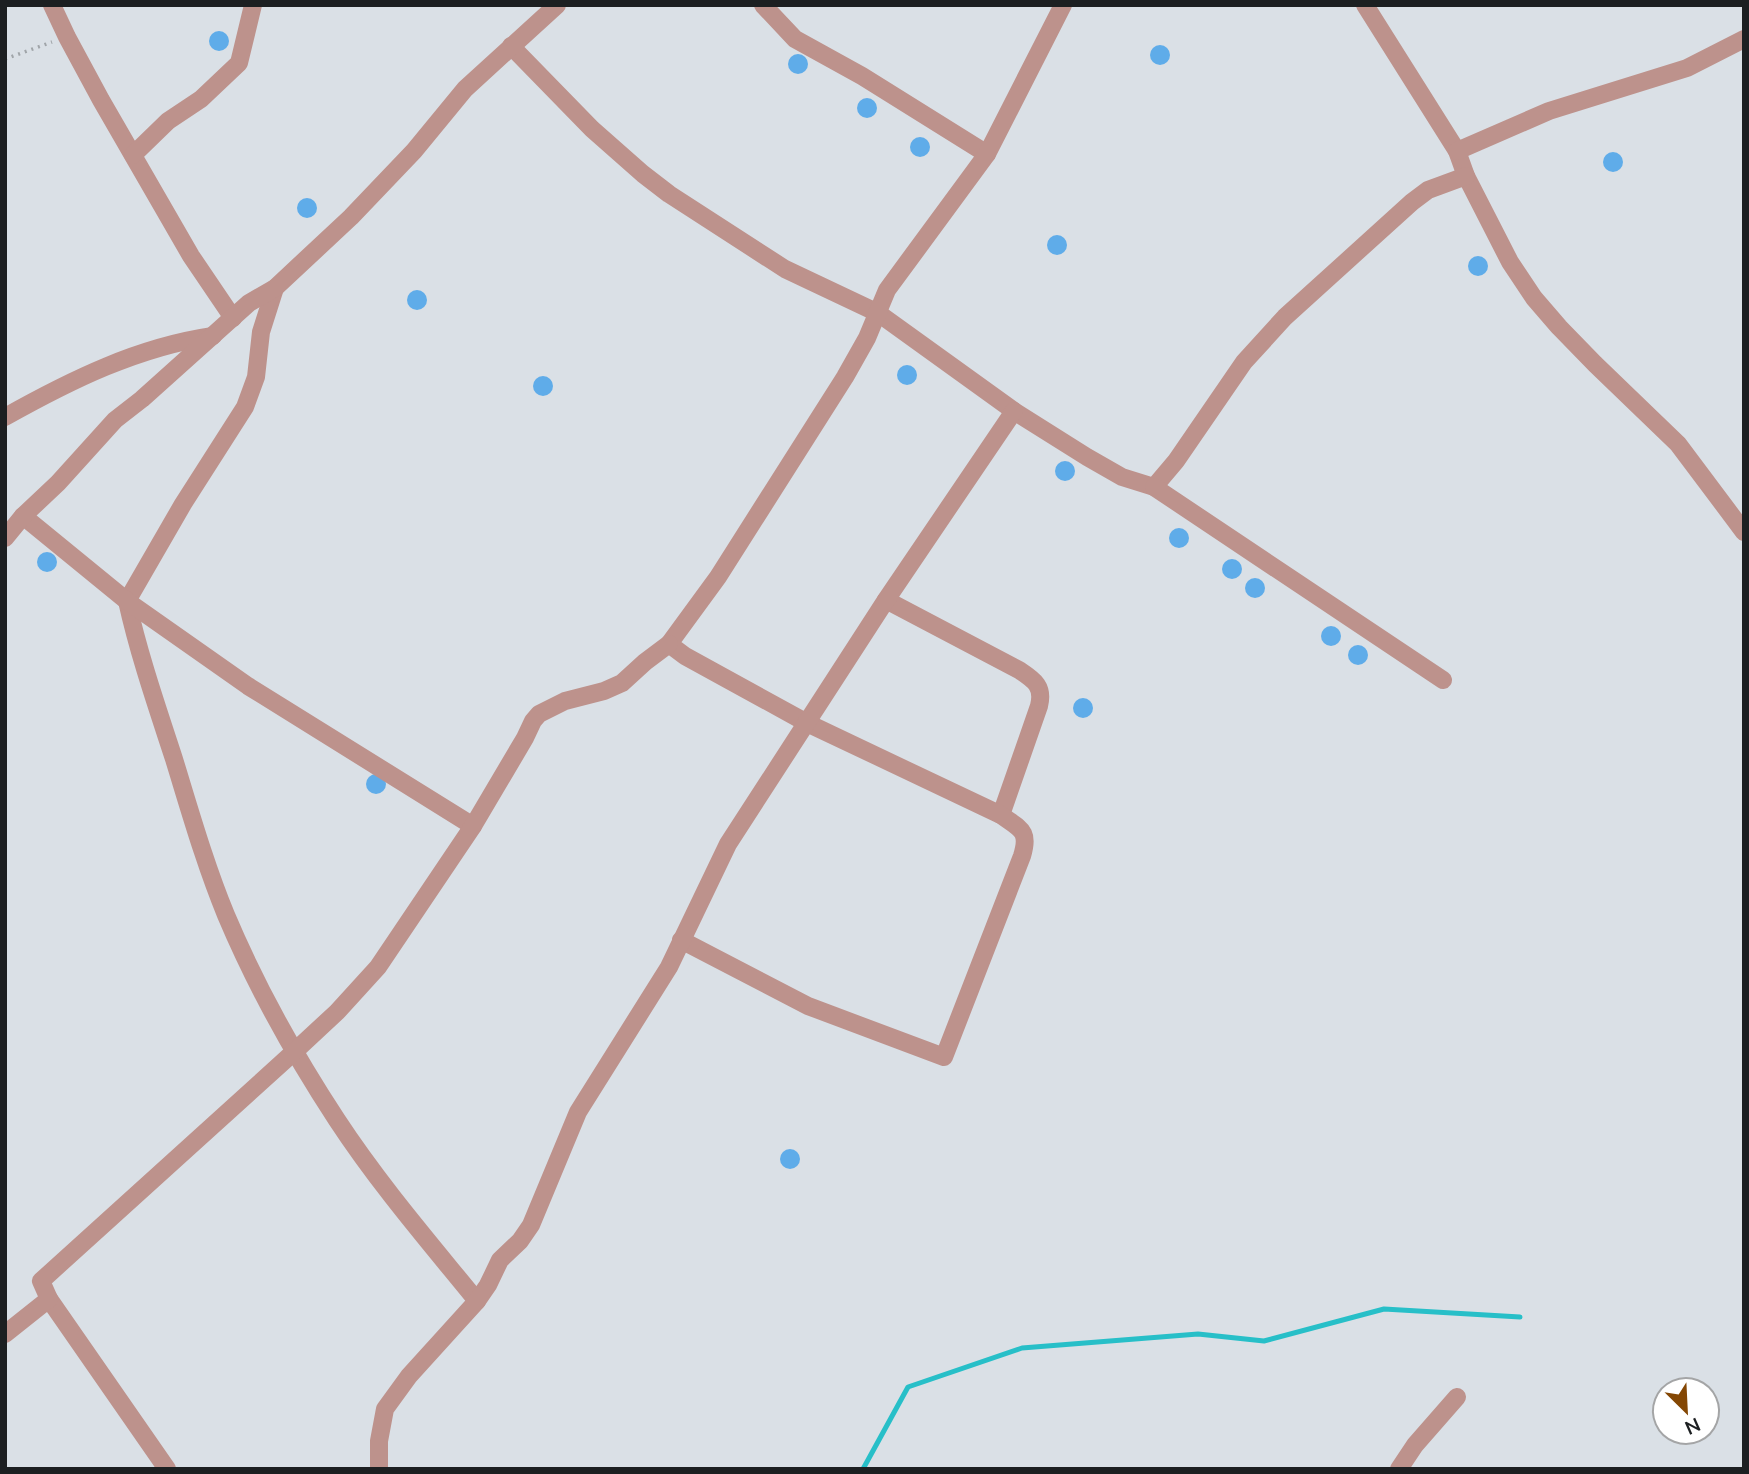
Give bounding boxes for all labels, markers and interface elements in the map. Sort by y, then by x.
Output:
north arrow [1651,1376,1721,1446]
text: N [1681,1413,1704,1440]

